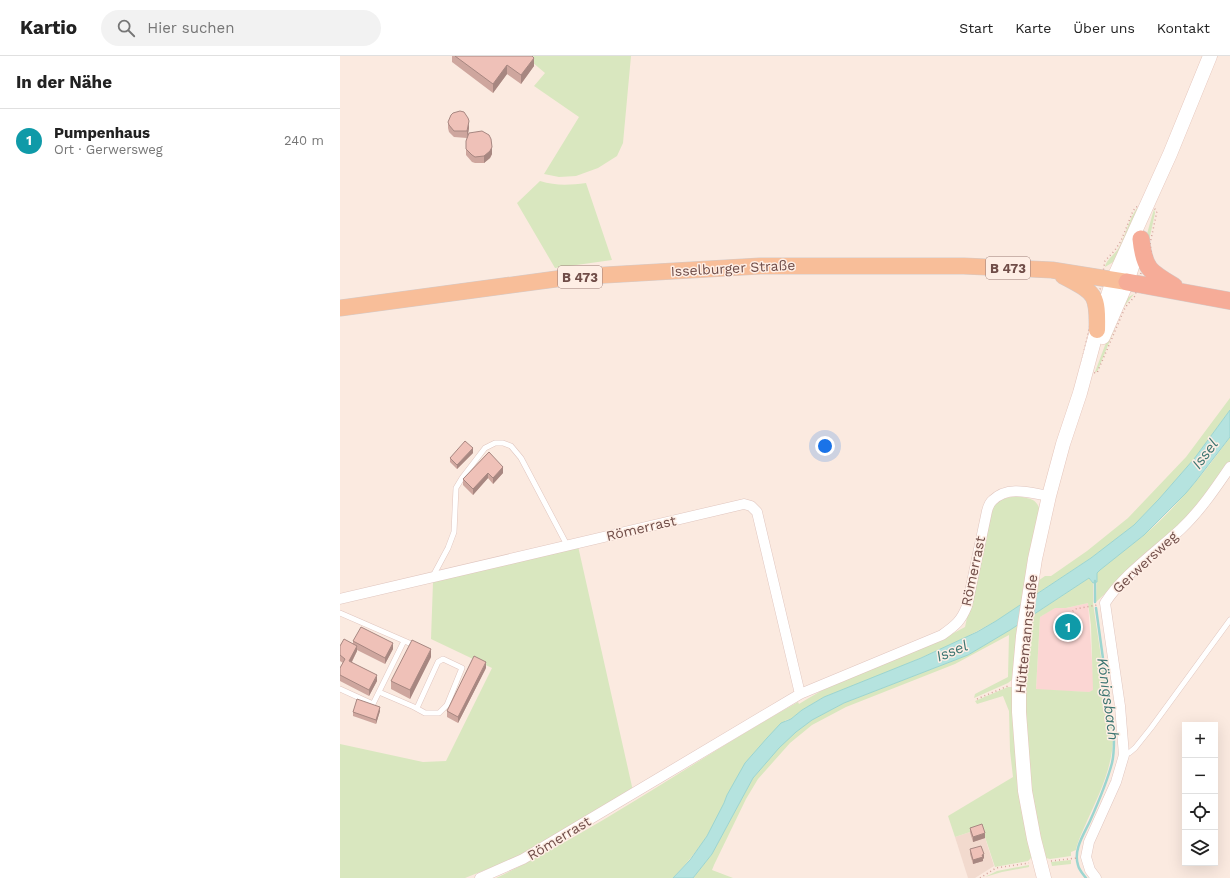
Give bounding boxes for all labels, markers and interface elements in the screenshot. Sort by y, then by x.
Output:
search box [101,10,381,46]
text: Kartio [20,16,77,39]
icon: search [115,17,137,39]
text: Hier suchen [147,19,235,37]
text: Start [959,20,993,36]
text: Karte [1015,20,1051,36]
text: Über uns [1073,20,1135,36]
text: Kontakt [1157,20,1210,36]
text: In der Nähe [16,72,112,92]
text: Pumpenhaus [54,124,150,142]
text: 1 [26,133,32,148]
text: 240 m [284,133,324,148]
text: Ort · Gerwersweg [54,142,163,157]
street label: Isselburger Straße [670,257,796,279]
road number: B 473 [986,257,1030,279]
road number: B 473 [558,266,602,288]
water label: Issel [1188,435,1222,472]
your location [815,436,835,456]
street label: Römerrast [604,512,678,544]
street label: Gerwersweg [1109,528,1181,596]
street label: Römerrast [958,534,988,608]
street label: Hüttemannstraße [1012,574,1040,694]
pin: 1 [1055,612,1081,642]
water label: Issel [934,636,971,665]
water label: Königsbach [1093,657,1123,741]
map controls [1182,722,1218,866]
button: + [1182,722,1218,758]
button: − [1182,758,1218,794]
button: locate [1182,794,1218,830]
street label: Römerrast [524,813,594,863]
button: layers [1182,830,1218,866]

